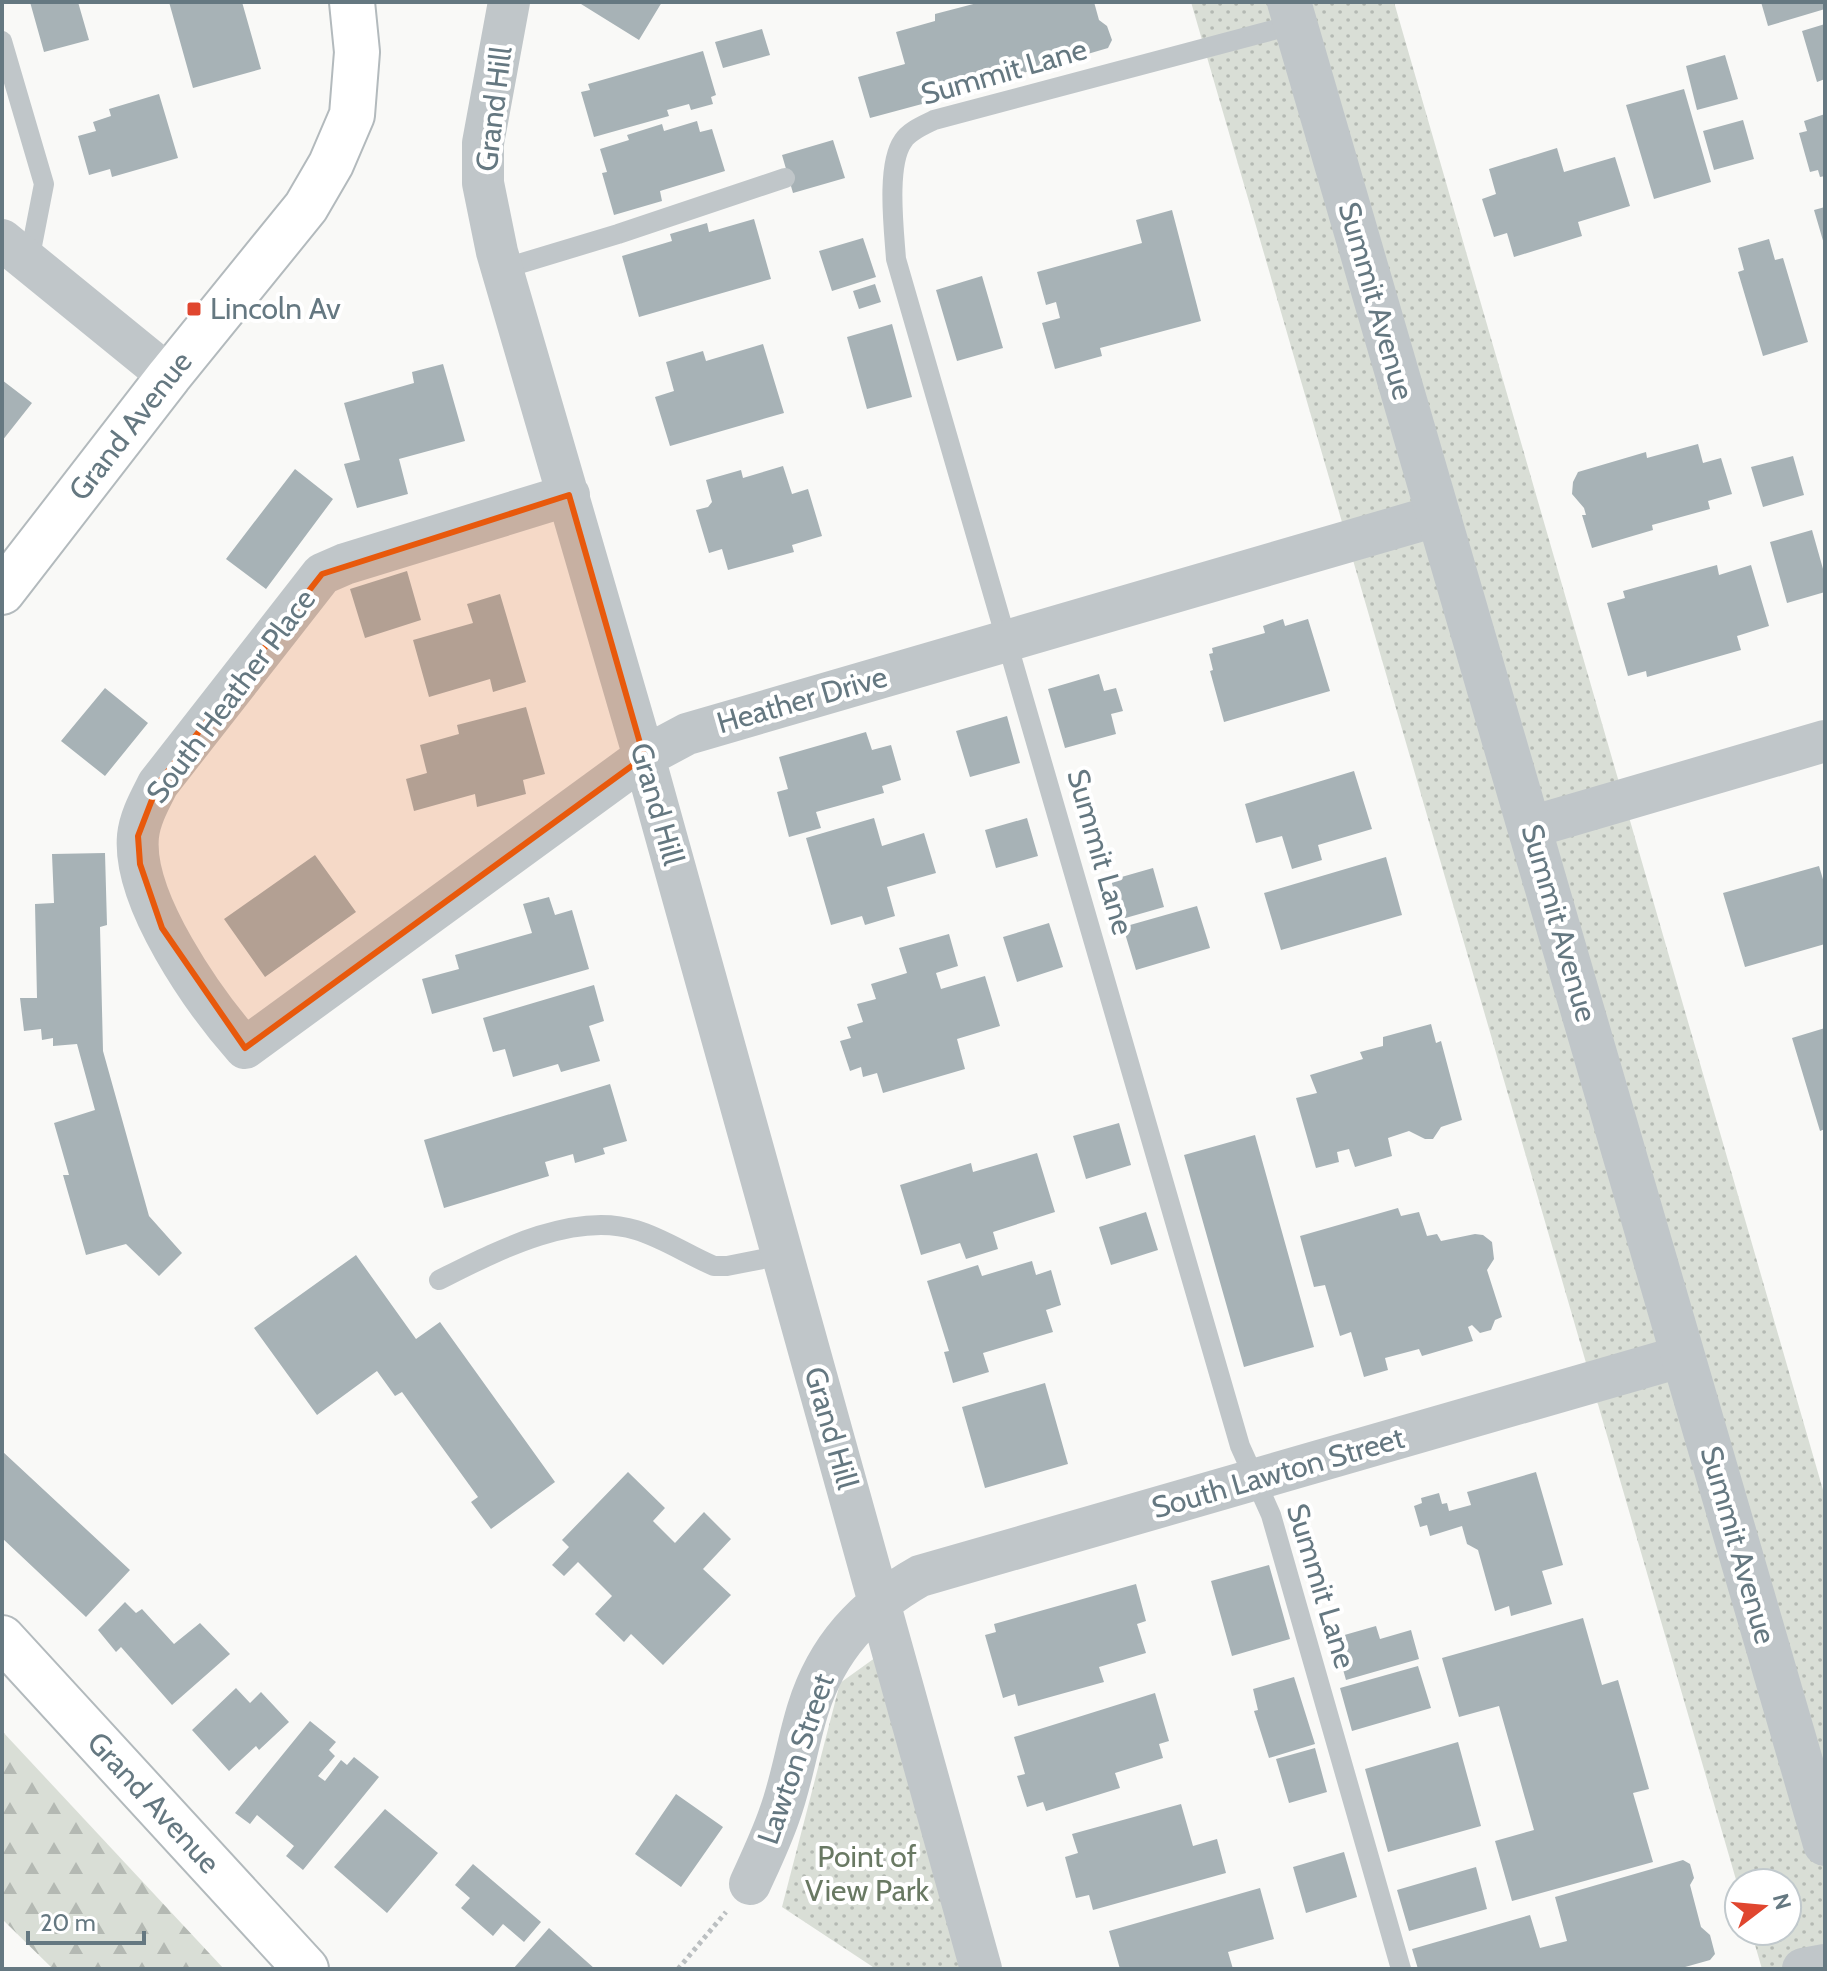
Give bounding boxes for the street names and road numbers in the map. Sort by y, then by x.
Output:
street label: Summit Lane [917,30,1091,113]
street label: Grand Hill [468,45,519,173]
street label: Summit Avenue [1331,198,1422,404]
street label: Grand Avenue [61,343,200,508]
street label: South Heather Place [138,581,323,810]
street label: Heather Drive [712,658,891,741]
street label: Grand Hill [622,739,693,869]
street label: Summit Lane [1059,765,1142,939]
street label: Summit Avenue [1514,820,1605,1026]
street label: Grand Hill [796,1363,867,1493]
street label: South Lawton Street [1147,1419,1408,1526]
street label: Summit Avenue [1693,1442,1784,1648]
street label: Summit Lane [1279,1499,1364,1673]
street label: Lawton Street [749,1669,842,1849]
street label: Grand Avenue [80,1724,228,1881]

